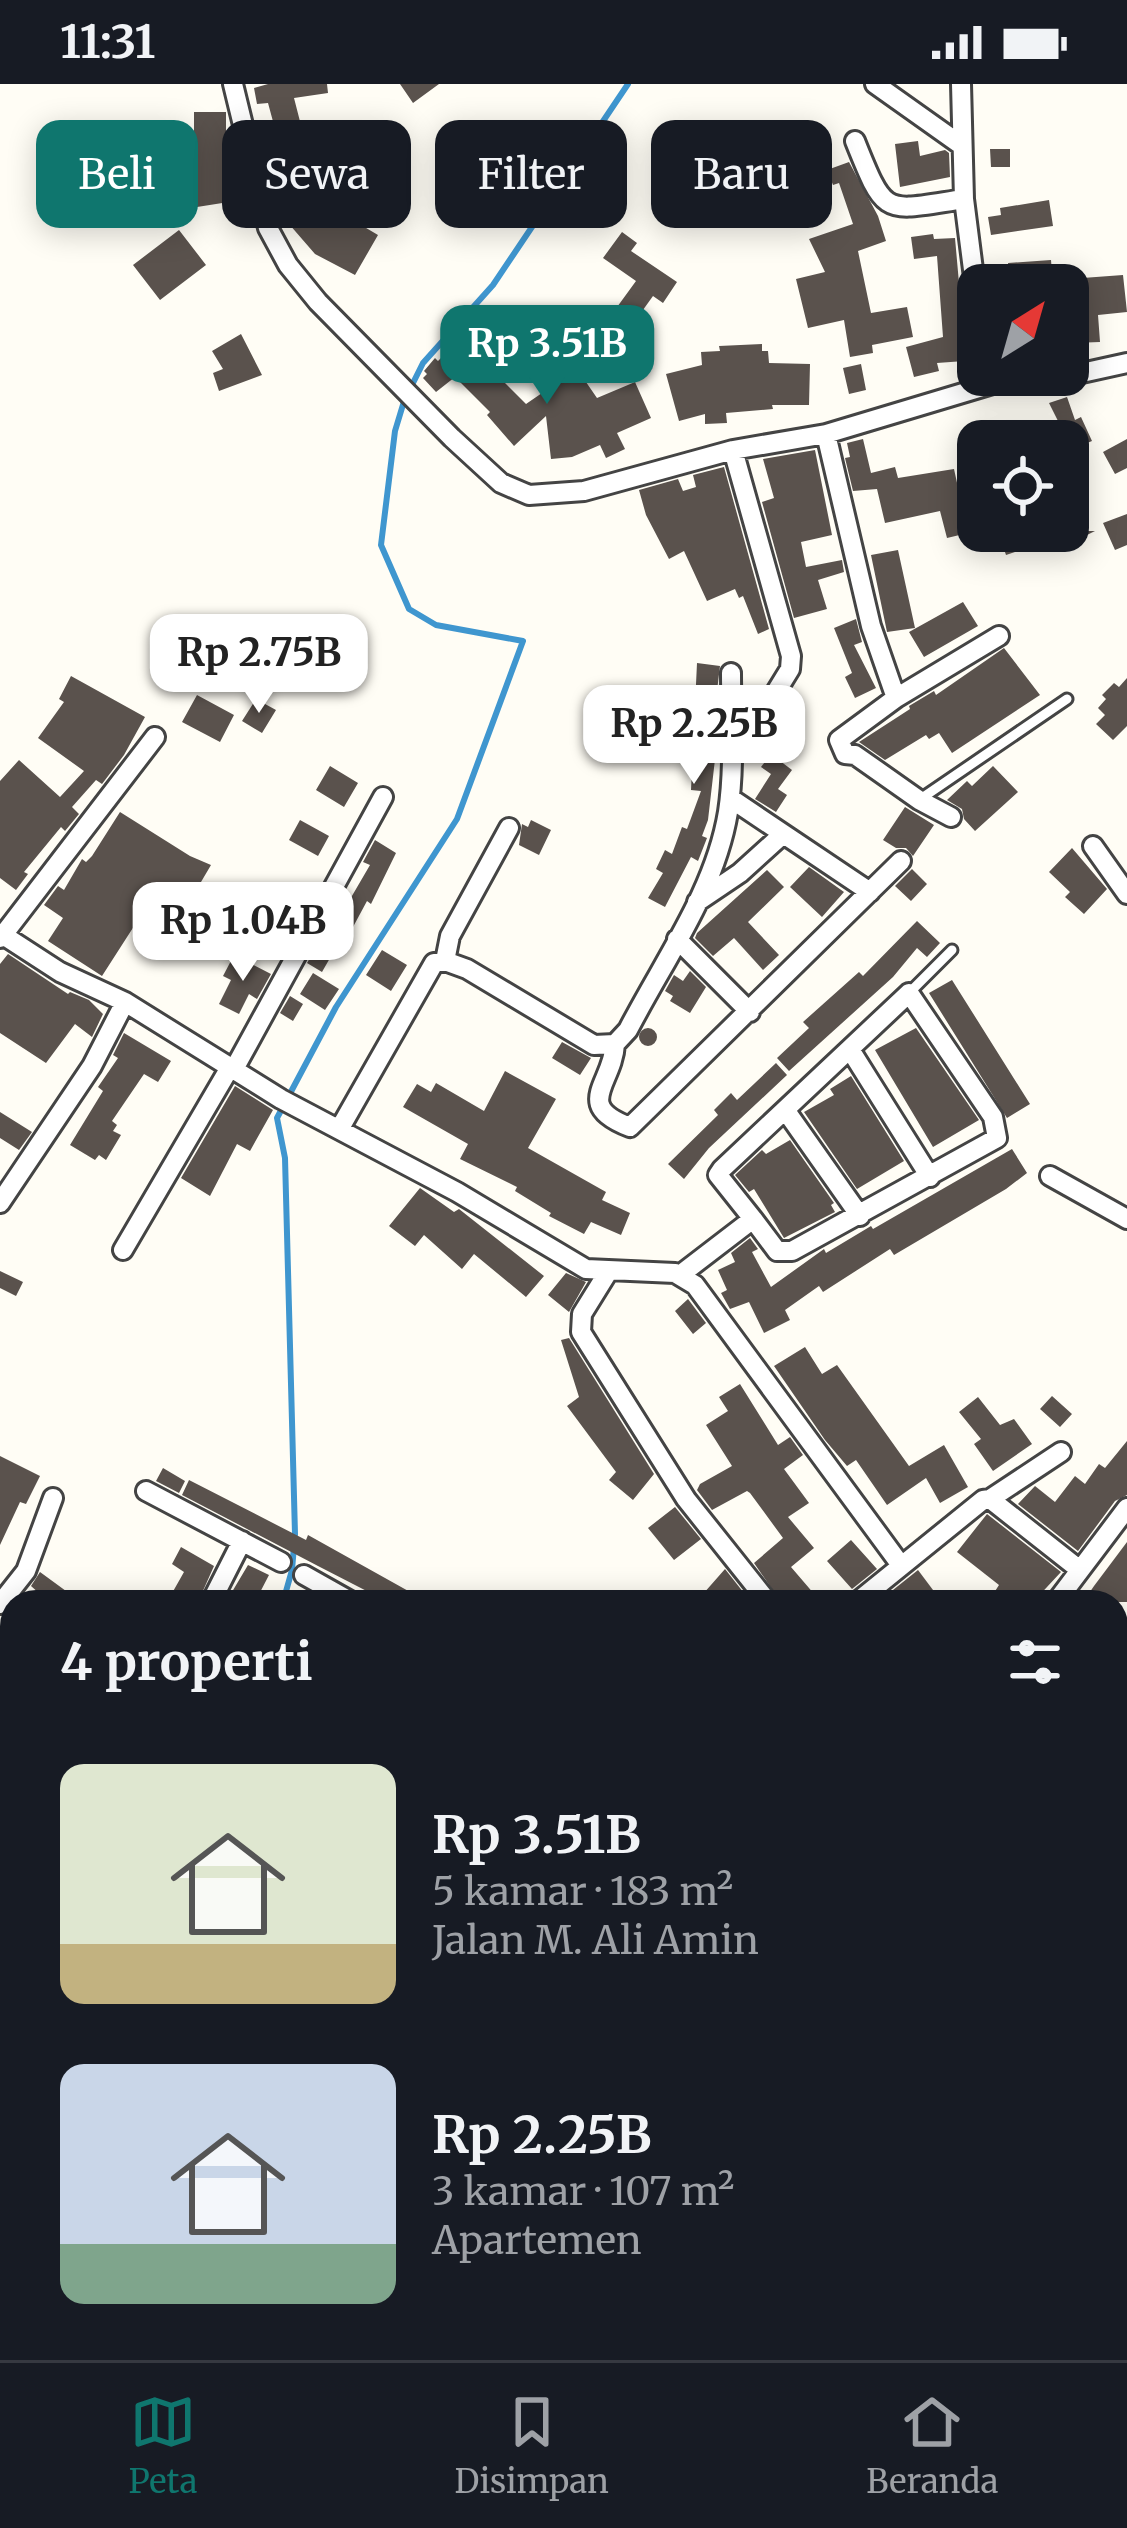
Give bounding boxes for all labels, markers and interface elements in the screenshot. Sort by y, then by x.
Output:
text: 11:31 [60,14,155,70]
chip: Beli [36,120,198,228]
chip: Sewa [222,120,411,228]
chip: Filter [435,120,627,228]
chip: Baru [651,120,832,228]
north arrow [957,264,1089,396]
map controls [957,264,1089,552]
pin: Rp 3.51B [423,305,671,407]
text: Rp 3.51B [467,319,627,368]
button: locate [957,420,1089,552]
pin: Rp 2.75B [135,614,383,716]
text: Rp 2.75B [177,628,341,677]
pin: Rp 2.25B [570,685,818,787]
text: Rp 2.25B [610,699,778,748]
pin: Rp 1.04B [119,882,367,984]
text: Rp 1.04B [160,896,326,945]
icon: filters [1002,1629,1068,1695]
text: 4 properti [60,1630,313,1694]
text: Rp 3.51B [432,1803,641,1867]
icon: home [156,1812,300,1956]
text: 5 kamar · 183 m² [432,1867,733,1916]
text: Jalan M. Ali Amin [432,1916,759,1965]
text: Rp 2.25B [432,2103,651,2167]
icon: home [156,2112,300,2256]
text: 3 kamar · 107 m² [432,2167,734,2216]
text: Apartemen [432,2216,642,2265]
tab: Peta [129,2389,197,2502]
tab: Disimpan [455,2389,609,2502]
tab: Beranda [866,2389,998,2502]

